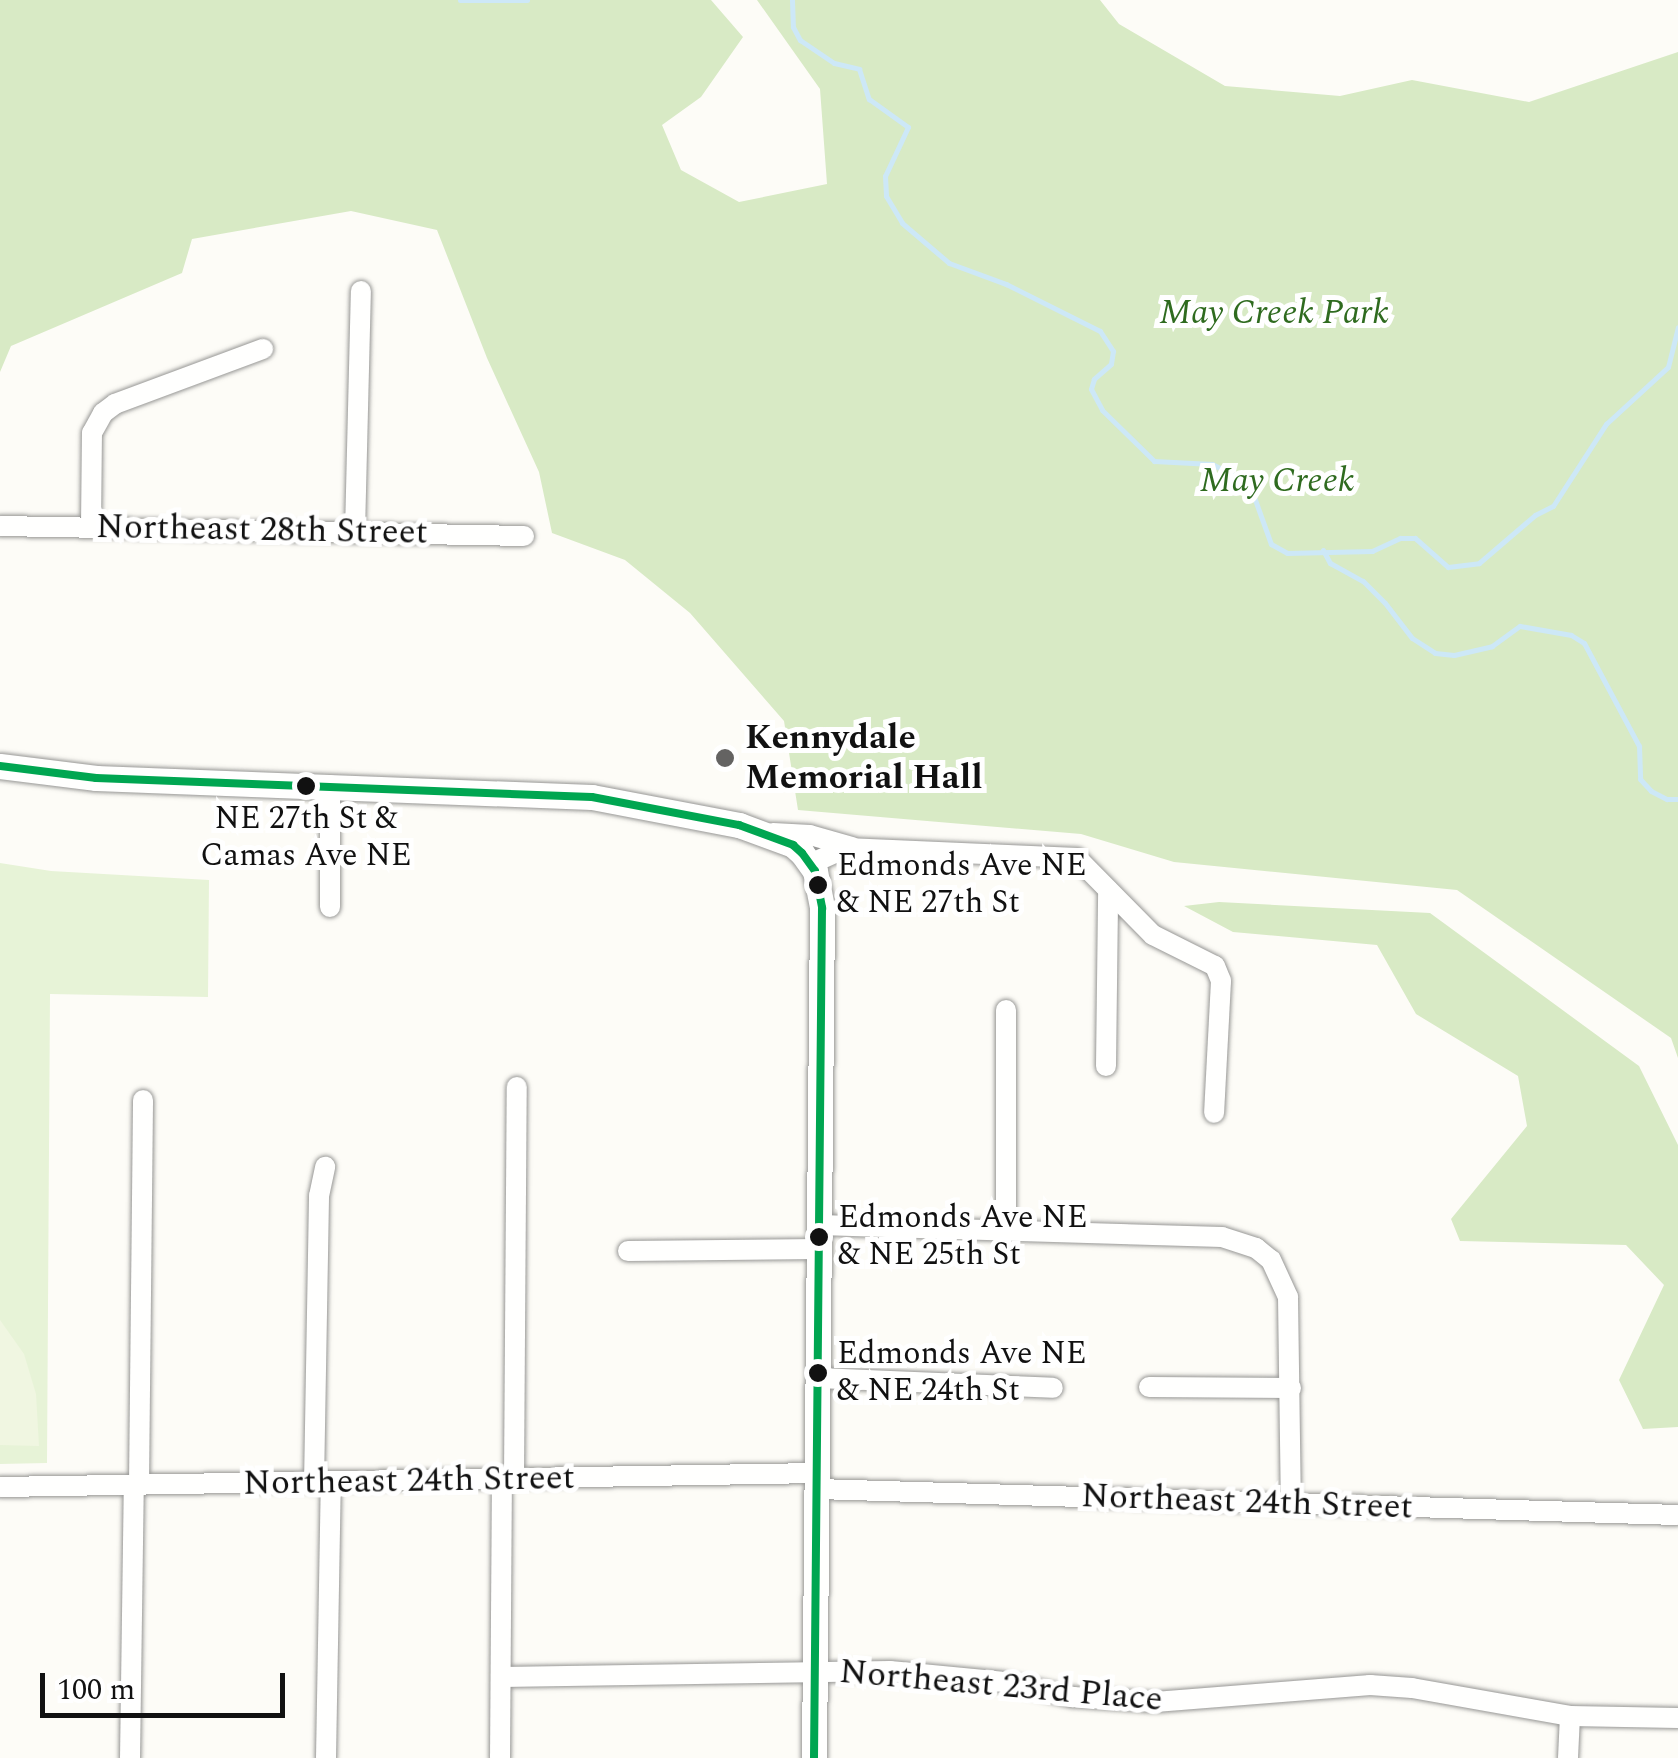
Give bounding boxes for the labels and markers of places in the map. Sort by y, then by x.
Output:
place label: Kennydale Memorial Hall [745,717,983,799]
marker: Kennydale Memorial Hall [714,747,736,769]
marker: NE 27th St & Camas Ave NE [296,776,316,796]
place label: NE 27th St & Camas Ave NE [200,801,412,876]
place label: Edmonds Ave NE & NE 27th St [837,848,1087,923]
marker: Edmonds Ave NE & NE 27th St [808,875,828,895]
place label: Edmonds Ave NE & NE 25th St [838,1200,1088,1275]
marker: Edmonds Ave NE & NE 25th St [809,1227,829,1247]
place label: Edmonds Ave NE & NE 24th St [837,1336,1087,1411]
marker: Edmonds Ave NE & NE 24th St [808,1363,828,1383]

